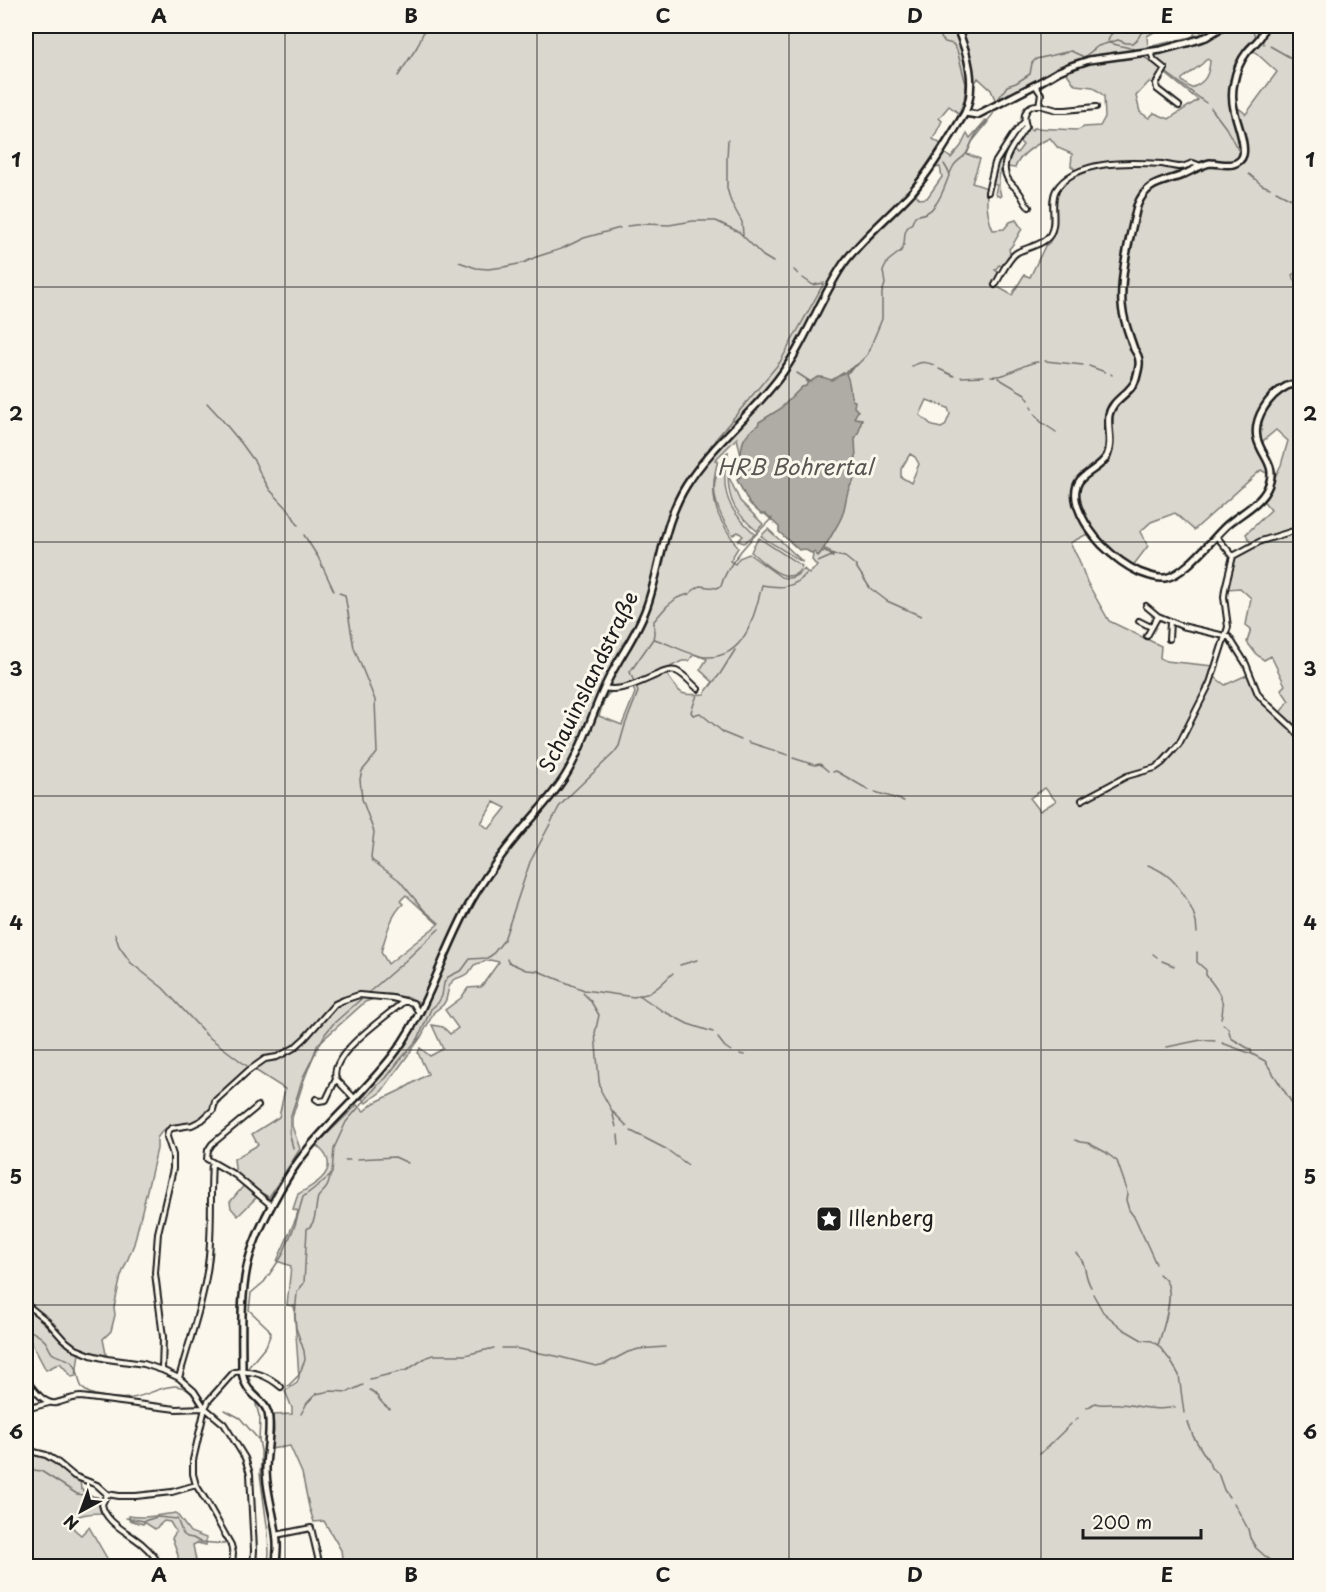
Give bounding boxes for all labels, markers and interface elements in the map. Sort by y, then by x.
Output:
text: A [151,0,167,30]
text: B [404,0,418,30]
text: C [655,0,671,30]
text: D [907,0,923,30]
text: E [1161,0,1173,30]
text: 1 [11,144,21,174]
text: 1 [1305,144,1315,174]
text: 2 [9,398,23,428]
text: 2 [1303,398,1317,428]
water label: HRB Bohrertal [717,449,877,482]
street label: Schauinslandstraße [529,585,645,777]
text: 3 [9,653,23,683]
text: 3 [1303,653,1317,683]
text: 4 [9,907,23,937]
text: 4 [1303,907,1317,937]
text: 5 [10,1161,22,1191]
text: 5 [1304,1161,1316,1191]
place label: Illenberg [848,1201,934,1233]
place icon: Illenberg [814,1204,844,1234]
text: 6 [9,1416,23,1446]
text: 6 [1303,1416,1317,1446]
north arrow [51,1481,111,1541]
scale bar [1083,1502,1202,1540]
text: 200 m [1092,1508,1152,1535]
text: N [58,1510,83,1536]
text: A [151,1559,167,1589]
text: B [404,1559,418,1589]
text: C [655,1559,671,1589]
text: D [907,1559,923,1589]
text: E [1161,1559,1173,1589]

